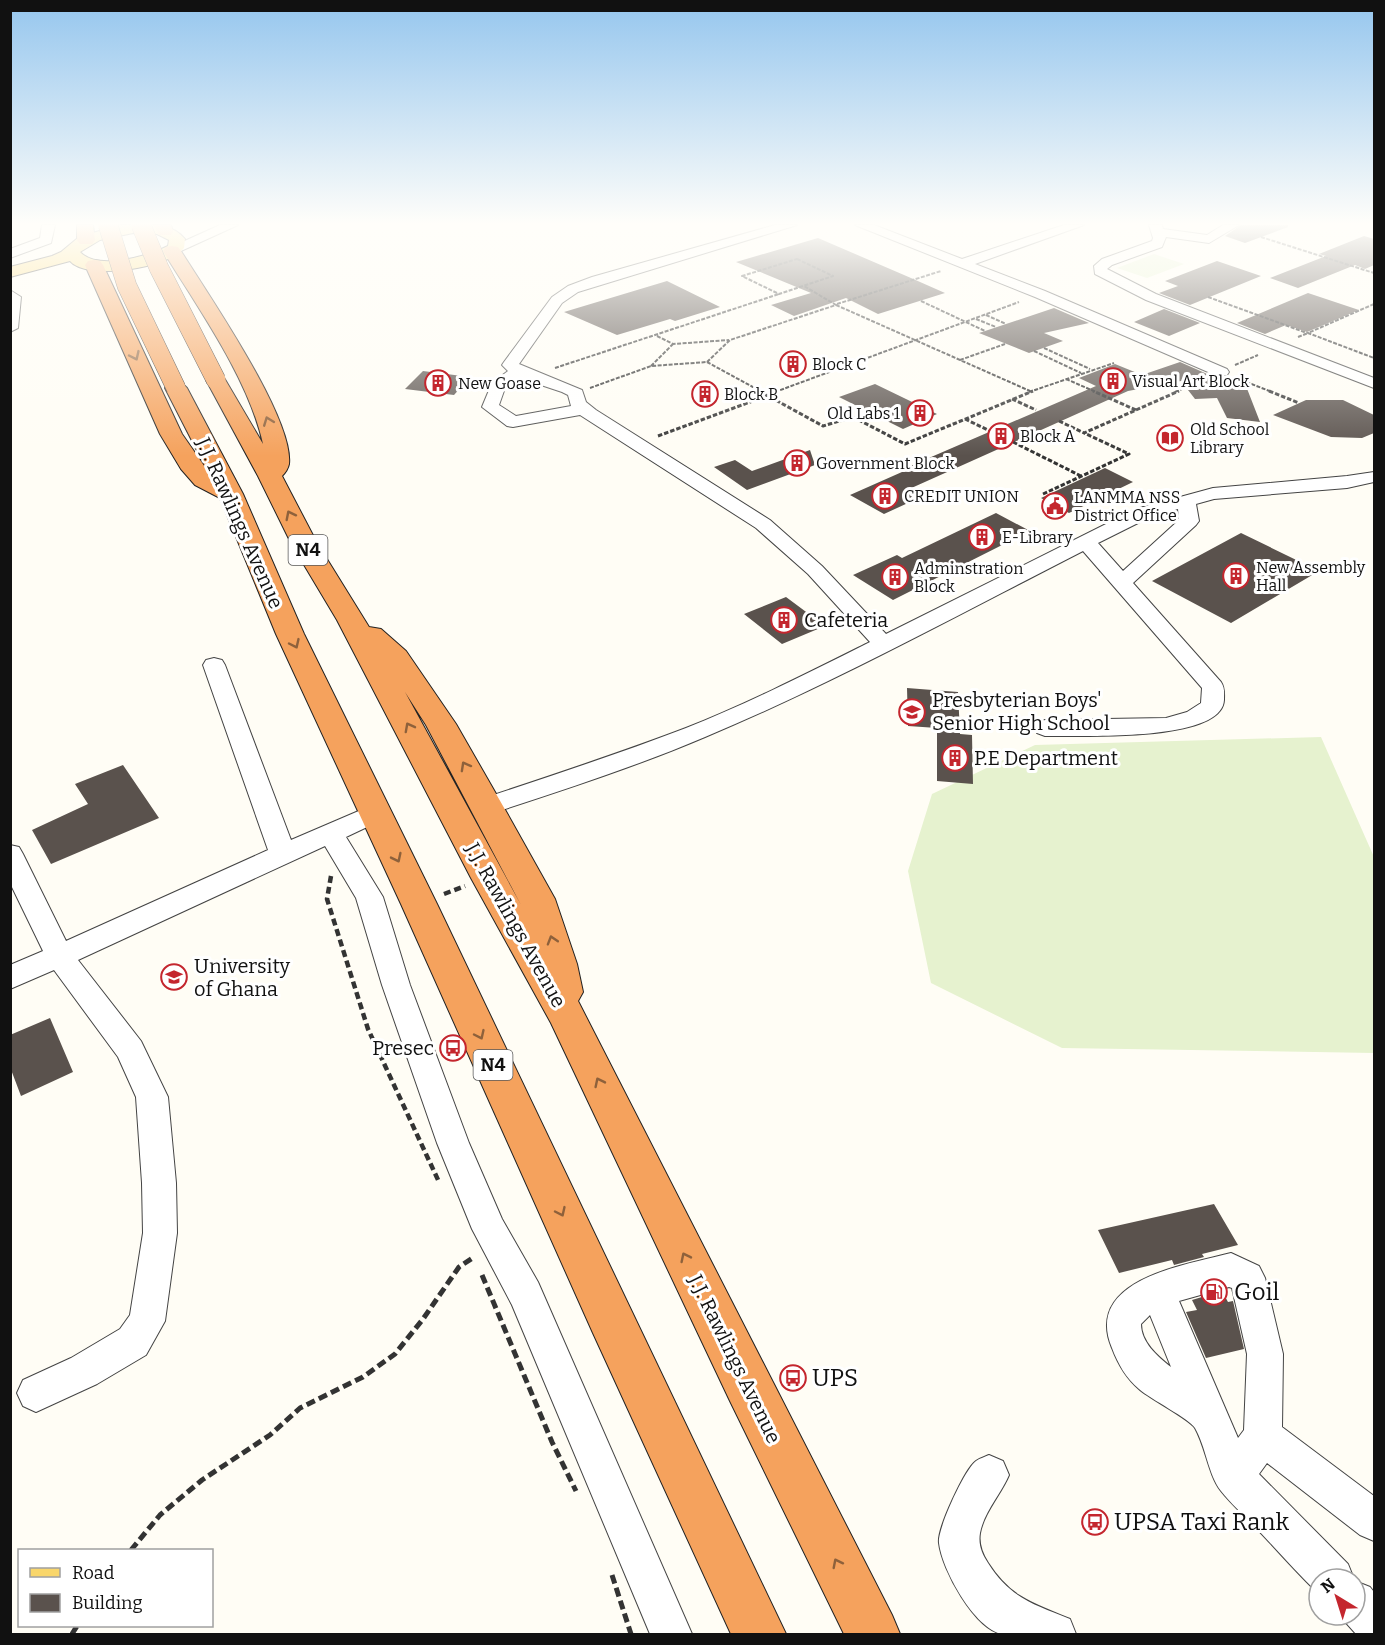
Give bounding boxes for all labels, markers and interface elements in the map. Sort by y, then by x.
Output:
building icon: Block C [778,349,808,379]
one-way arrow [128,350,140,361]
place label: Block C [812,355,866,374]
building icon: Visual Art Block [1098,366,1128,396]
building icon: New Goase [423,368,453,398]
place label: Visual Art Block [1132,372,1249,391]
place label: New Goase [458,374,541,393]
building icon: Block B [690,379,720,409]
place label: Block B [724,385,778,404]
building icon: Old Labs 1 [905,398,935,428]
place label: Old Labs 1 [827,404,900,423]
one-way arrow [263,417,275,428]
place label: Old School Library [1190,420,1270,457]
building icon: Block A [986,421,1016,451]
library icon: Old School Library [1155,423,1185,453]
place label: Block A [1020,427,1076,446]
street label: J.J. Rawlings Avenue [191,433,289,612]
building icon: Government Block [782,448,812,478]
place label: Government Block [816,454,955,473]
building icon: CREDIT UNION [870,481,900,511]
place label: CREDIT UNION [904,487,1019,506]
place label: LANMMA NSS District Office [1074,488,1180,525]
public building icon: LANMMA NSS District Office [1040,491,1070,521]
one-way arrow [286,511,297,522]
building icon: E-Library [967,522,997,552]
place label: E-Library [1002,528,1073,547]
road number: N4 [288,535,328,565]
place label: New Assembly Hall [1256,558,1366,595]
place label: Adminstration Block [914,559,1023,596]
building icon: New Assembly Hall [1221,561,1251,591]
building icon: Adminstration Block [880,562,910,592]
building icon: Cafeteria [769,605,799,635]
place label: Cafeteria [804,608,888,632]
one-way arrow [287,638,299,649]
place label: Presbyterian Boys' Senior High School [932,688,1110,735]
school or university icon: Presbyterian Boys' Senior High School [897,697,927,727]
one-way arrow [404,722,416,733]
building icon: P.E Department [940,743,970,773]
place label: P.E Department [974,746,1118,770]
one-way arrow [461,762,472,772]
street label: J.J. Rawlings Avenue [460,838,571,1012]
one-way arrow [390,852,401,863]
one-way arrow [547,935,559,946]
place label: University of Ghana [194,954,290,1001]
school or university icon: University of Ghana [159,962,189,992]
one-way arrow [472,1028,484,1039]
bus stop icon: Presec [438,1033,468,1063]
place label: Presec [372,1036,434,1060]
road number: N4 [474,1050,512,1080]
one-way arrow [595,1077,607,1088]
one-way arrow [553,1206,565,1217]
one-way arrow [681,1253,692,1264]
street label: J.J. Rawlings Avenue [683,1270,786,1447]
fuel station icon: Goil [1199,1277,1229,1307]
place label: Goil [1234,1278,1280,1306]
bus stop icon: UPS [778,1363,808,1393]
place label: UPS [812,1364,858,1392]
bus stop icon: UPSA Taxi Rank [1080,1507,1110,1537]
place label: UPSA Taxi Rank [1114,1508,1289,1536]
legend [18,1549,213,1627]
one-way arrow [833,1559,845,1570]
text: Road [72,1562,115,1584]
north arrow [1307,1567,1367,1627]
text: N [1317,1574,1339,1597]
text: Building [72,1592,143,1614]

